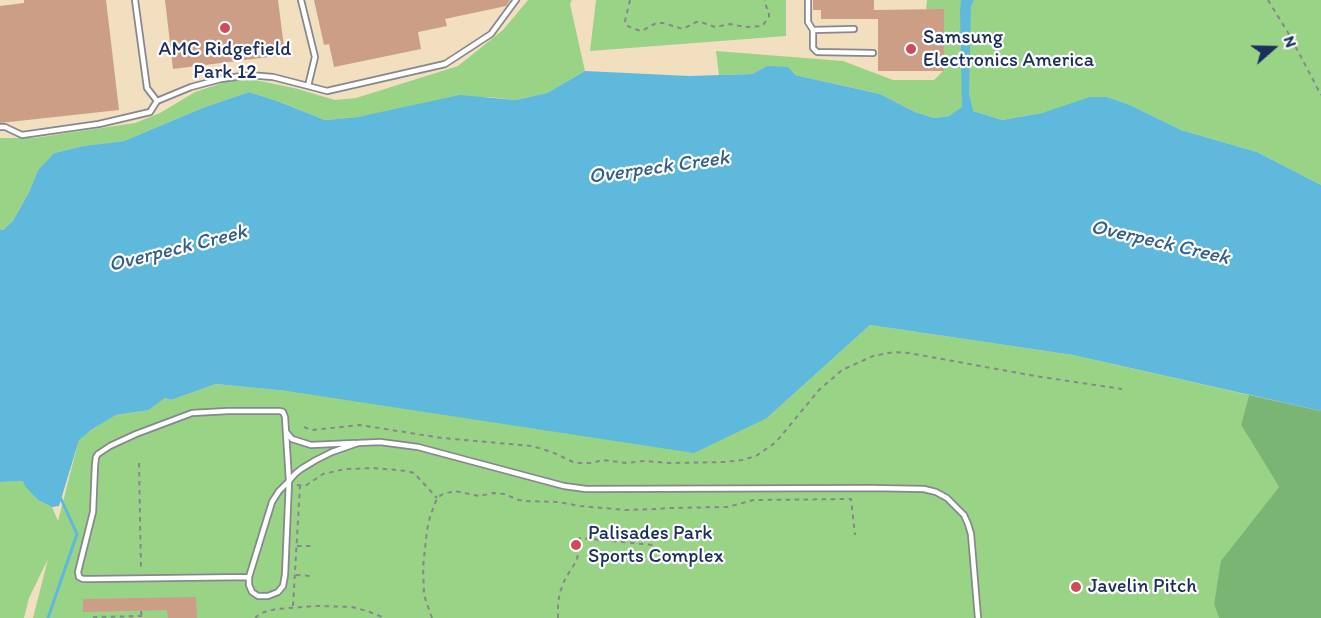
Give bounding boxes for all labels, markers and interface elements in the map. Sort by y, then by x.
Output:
north arrow [1243,18,1303,78]
marker: AMC Ridgefield Park 12 [218,21,232,35]
place label: Samsung Electronics America [923,26,1094,73]
text: N [1280,33,1301,50]
place label: AMC Ridgefield Park 12 [159,38,291,85]
marker: Samsung Electronics America [904,42,918,56]
water label: Overpeck Creek [587,146,731,190]
water label: Overpeck Creek [1088,215,1232,271]
water label: Overpeck Creek [106,220,250,278]
place label: Palisades Park Sports Complex [588,522,723,569]
marker: Palisades Park Sports Complex [569,538,583,552]
place label: Javelin Pitch [1088,575,1197,599]
marker: Javelin Pitch [1069,580,1083,594]

